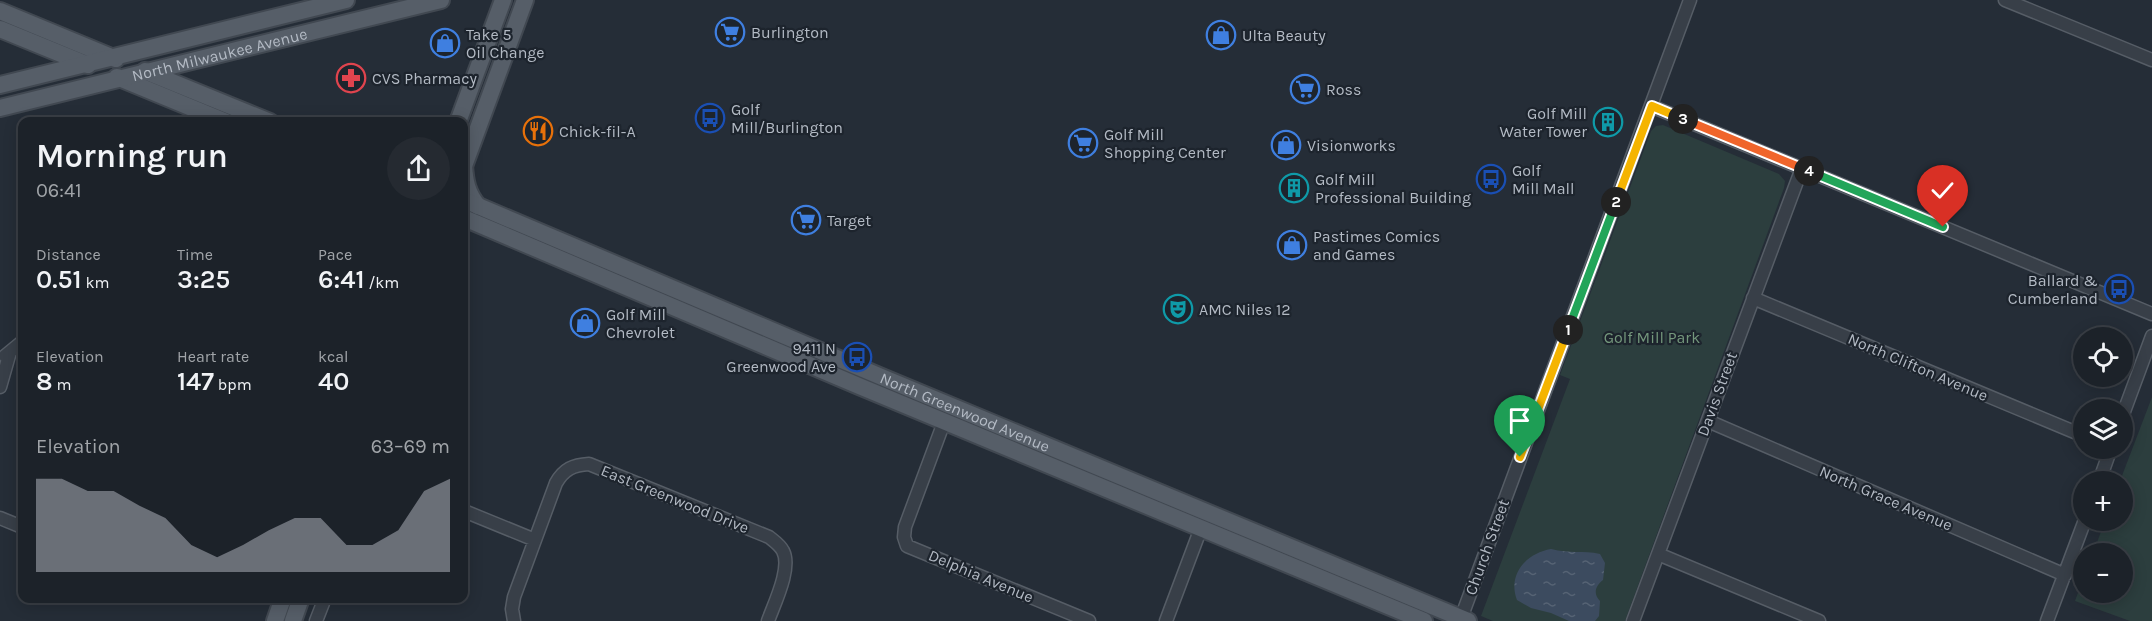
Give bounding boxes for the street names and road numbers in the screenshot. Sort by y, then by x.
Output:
street label: North Milwaukee Avenue [130,24,309,85]
street label: North Clifton Avenue [1845,329,1991,405]
street label: Davis Street [1693,349,1741,439]
street label: North Greenwood Avenue [877,368,1053,456]
street label: East Greenwood Drive [598,461,752,537]
street label: North Grace Avenue [1817,461,1955,535]
street label: Church Street [1461,496,1513,598]
street label: Delphia Avenue [926,545,1036,607]

